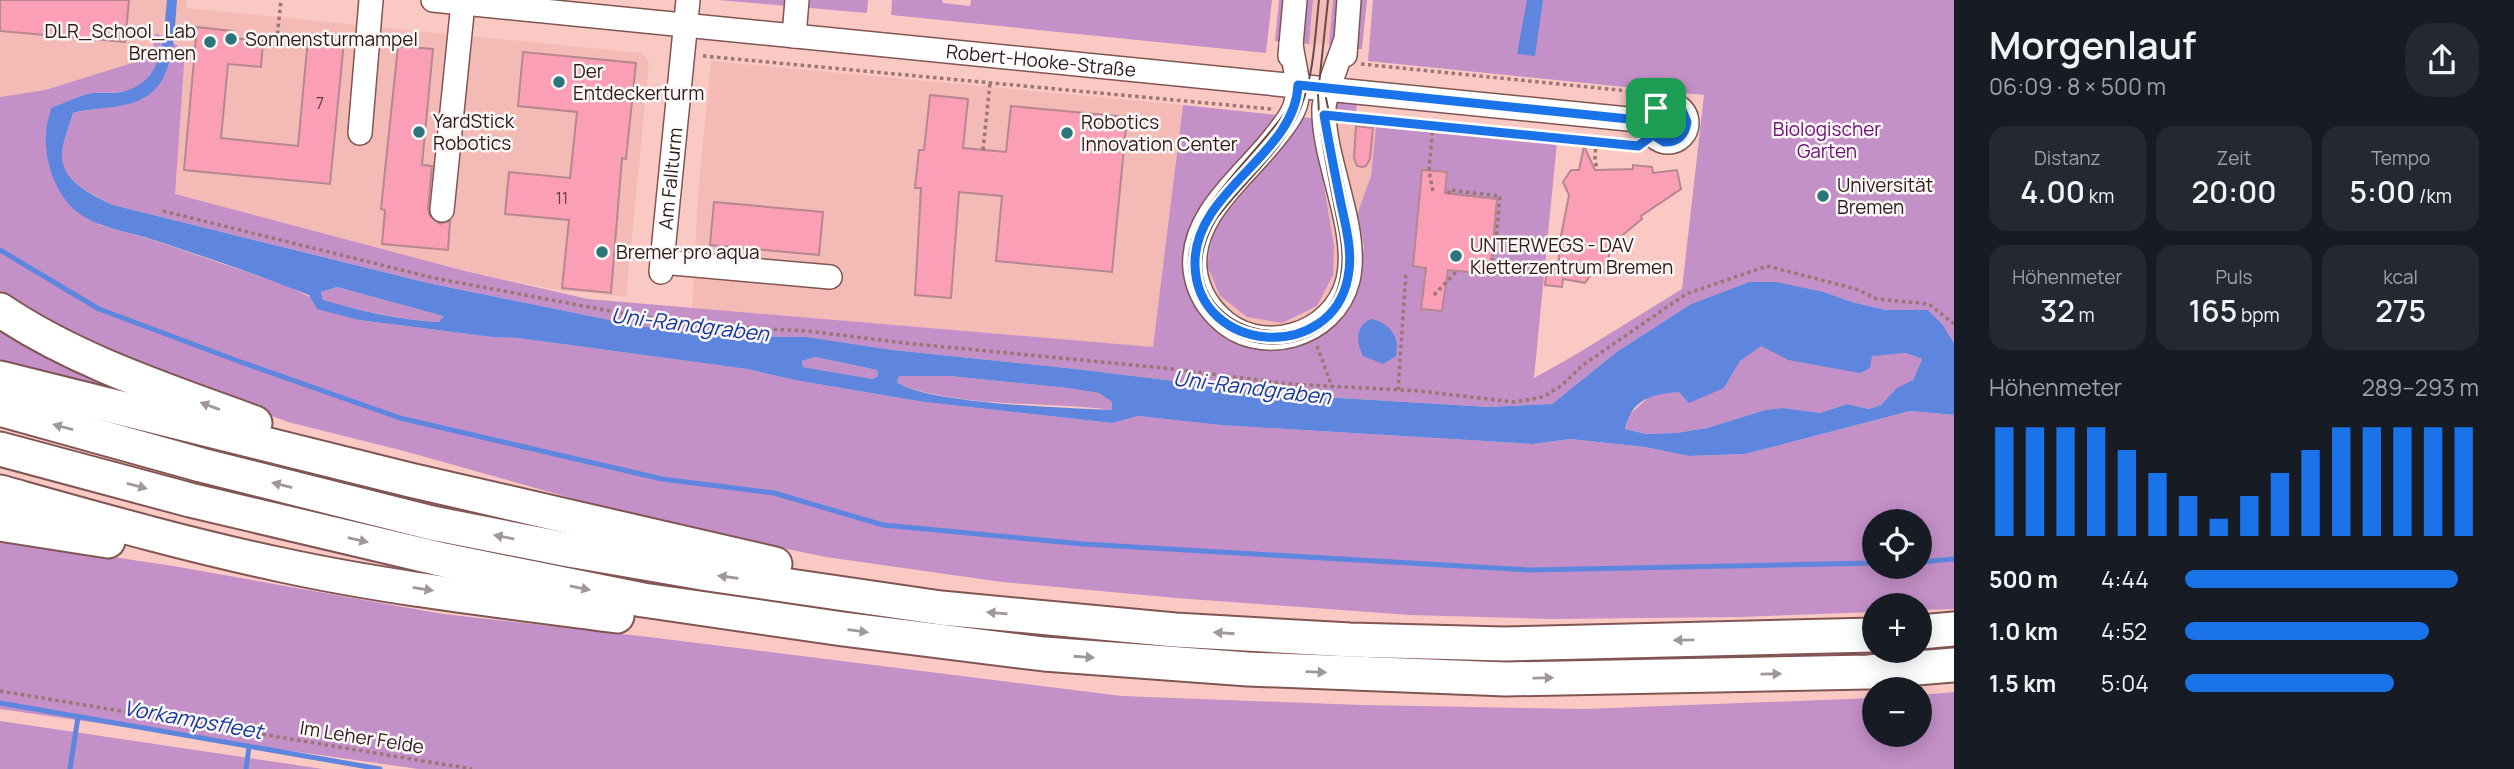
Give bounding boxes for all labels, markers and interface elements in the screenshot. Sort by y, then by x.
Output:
place label: DLR_School_Lab Bremen [45,18,196,66]
text: Morgenlauf [1989,18,2196,70]
button: share [2405,23,2479,97]
place label: Sonnensturmampel [245,26,418,52]
marker: Sonnensturmampel [223,31,239,47]
marker: DLR_School_Lab Bremen [202,34,218,50]
street label: Robert-Hooke-Straße [945,38,1137,83]
place label: Der Entdeckerturm [573,58,704,106]
text: 06:09 · 8 × 500 m [1989,70,2166,102]
marker: Der Entdeckerturm [551,74,567,90]
pin [1626,78,1686,138]
icon: arrive [1637,89,1675,127]
house number: 7 [316,92,324,114]
place label: YardStick Robotics [433,108,515,156]
place label: Robotics Innovation Center [1081,109,1238,157]
park label: Biologischer Garten [1773,116,1881,164]
marker: YardStick Robotics [411,124,427,140]
marker: Robotics Innovation Center [1059,125,1075,141]
street label: Am Fallturm [652,126,688,231]
text: Distanz [2034,145,2101,171]
text: Zeit [2217,145,2251,171]
text: Tempo [2371,145,2430,171]
text: 4.00 [2020,171,2085,212]
text: 20:00 [2191,171,2277,212]
text: 5:00 [2349,171,2415,212]
place label: Universität Bremen [1837,172,1933,220]
text: km [2085,183,2114,209]
text: /km [2415,183,2452,209]
house number: 11 [556,187,568,209]
marker: Universität Bremen [1815,188,1831,204]
place label: UNTERWEGS - DAV Kletterzentrum Bremen [1470,232,1673,280]
place label: Bremer pro aqua [616,239,760,265]
marker: Bremer pro aqua [594,244,610,260]
marker: UNTERWEGS - DAV Kletterzentrum Bremen [1448,248,1464,264]
text: Höhenmeter [2012,264,2122,290]
text: Puls [2215,264,2253,290]
text: kcal [2383,264,2418,290]
text: 32 [2040,290,2075,331]
text: 165 [2188,290,2237,331]
text: 275 [2375,290,2426,331]
water label: Uni-Randgraben [610,300,772,348]
text: m [2075,302,2095,328]
text: bpm [2237,302,2280,328]
water label: Uni-Randgraben [1172,363,1334,411]
text: Höhenmeter [1989,371,2122,403]
text: 289–293 m [2362,371,2479,403]
one-way arrow [200,400,221,411]
one-way arrow [52,421,73,431]
one-way arrow [271,479,293,490]
one-way arrow [126,481,148,492]
map controls [1862,509,1932,747]
button: locate [1862,509,1932,579]
one-way arrow [493,532,515,543]
one-way arrow [347,534,369,545]
text: 500 m [1989,563,2058,595]
text: 4:44 [2101,563,2149,595]
one-way arrow [717,572,739,583]
one-way arrow [569,582,591,593]
one-way arrow [412,584,434,595]
button: + [1862,593,1932,663]
one-way arrow [986,607,1008,618]
text: 1.0 km [1989,615,2058,647]
text: 4:52 [2101,615,2147,647]
one-way arrow [848,625,870,636]
one-way arrow [1213,627,1235,638]
one-way arrow [1672,634,1694,646]
one-way arrow [1074,651,1096,662]
one-way arrow [1305,667,1327,678]
text: 1.5 km [1989,667,2056,699]
text: 5:04 [2101,667,2149,699]
one-way arrow [1760,668,1782,679]
one-way arrow [1533,672,1555,684]
button: − [1862,677,1932,747]
water label: Vorkampsfleet [121,693,267,745]
street label: Im Leher Felde [298,714,426,760]

